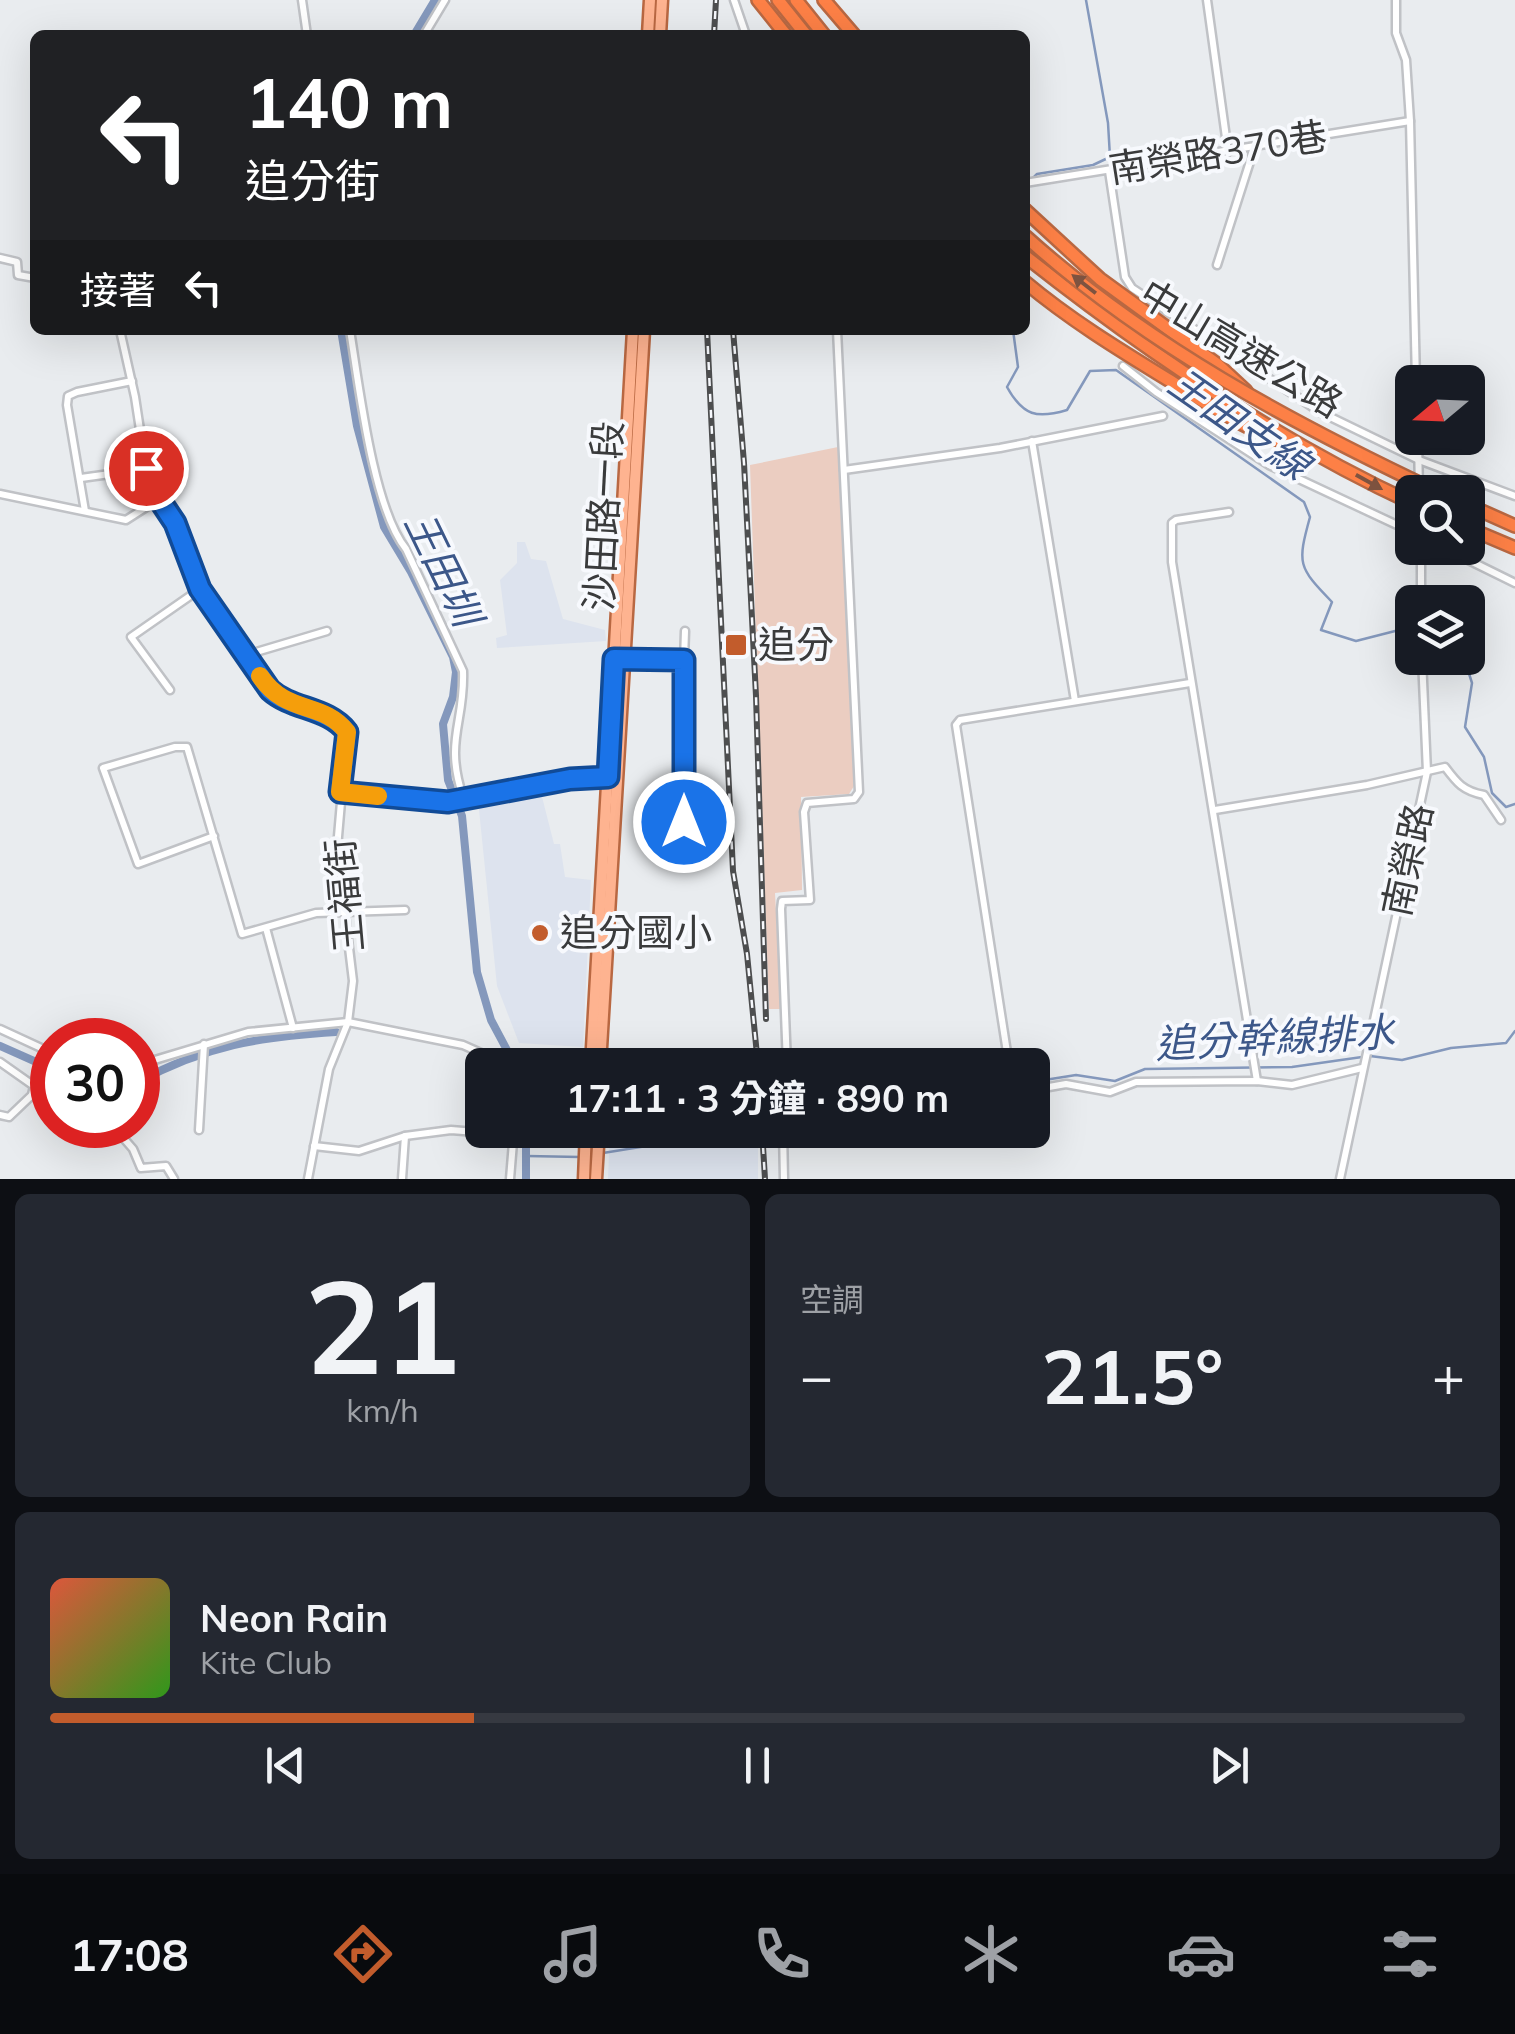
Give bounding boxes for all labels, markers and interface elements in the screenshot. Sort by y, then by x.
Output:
text: 140 m [245,58,453,146]
icon: left [80,70,210,200]
street label: 南榮路370巷 [1105,111,1330,193]
text: 追分街 [245,152,380,208]
icon: left [176,260,231,315]
text: 接著 [80,266,156,314]
street label: 中山高速公路 [1131,269,1352,427]
one-way arrow [1071,274,1096,295]
water label: 王田支線 [1160,357,1323,492]
north arrow [1395,365,1485,455]
map controls [1395,365,1485,675]
street label: 沙田路一段 [574,420,632,612]
pin [104,426,189,511]
icon: arrive [119,441,174,496]
one-way arrow [1355,473,1384,490]
button: search [1395,475,1485,565]
water label: 王田圳 [395,504,495,638]
button: layers [1395,585,1485,675]
place label: 追分 [758,620,834,668]
marker: 追分 [723,632,749,658]
position arrow [632,770,736,874]
street label: 南榮路 [1372,799,1442,921]
street label: 王福街 [315,836,373,954]
place label: 追分國小 [560,908,712,956]
marker: 追分國小 [529,922,551,944]
water label: 追分幹線排水 [1154,1006,1398,1068]
speed limit sign: 30 [30,1018,160,1148]
text: 17:11 · 3 分鐘 · 890 m [566,1074,949,1122]
text: 21 [304,1243,461,1407]
text: 空調 [800,1279,864,1319]
text: 21.5° [1041,1329,1224,1423]
text: − [800,1341,833,1410]
text: + [1432,1341,1465,1410]
text: km/h [346,1390,419,1430]
text: Neon Rain [200,1594,388,1642]
text: Kite Club [200,1642,332,1682]
icon: previous [258,1738,313,1793]
icon: pause [730,1738,785,1793]
icon: next [1202,1738,1257,1793]
icon: directions [328,1919,398,1989]
icon: music [538,1919,608,1989]
icon: phone [747,1919,817,1989]
icon: climate [956,1919,1026,1989]
icon: car [1166,1919,1236,1989]
icon: filters [1375,1919,1445,1989]
text: 17:08 [70,1926,189,1982]

